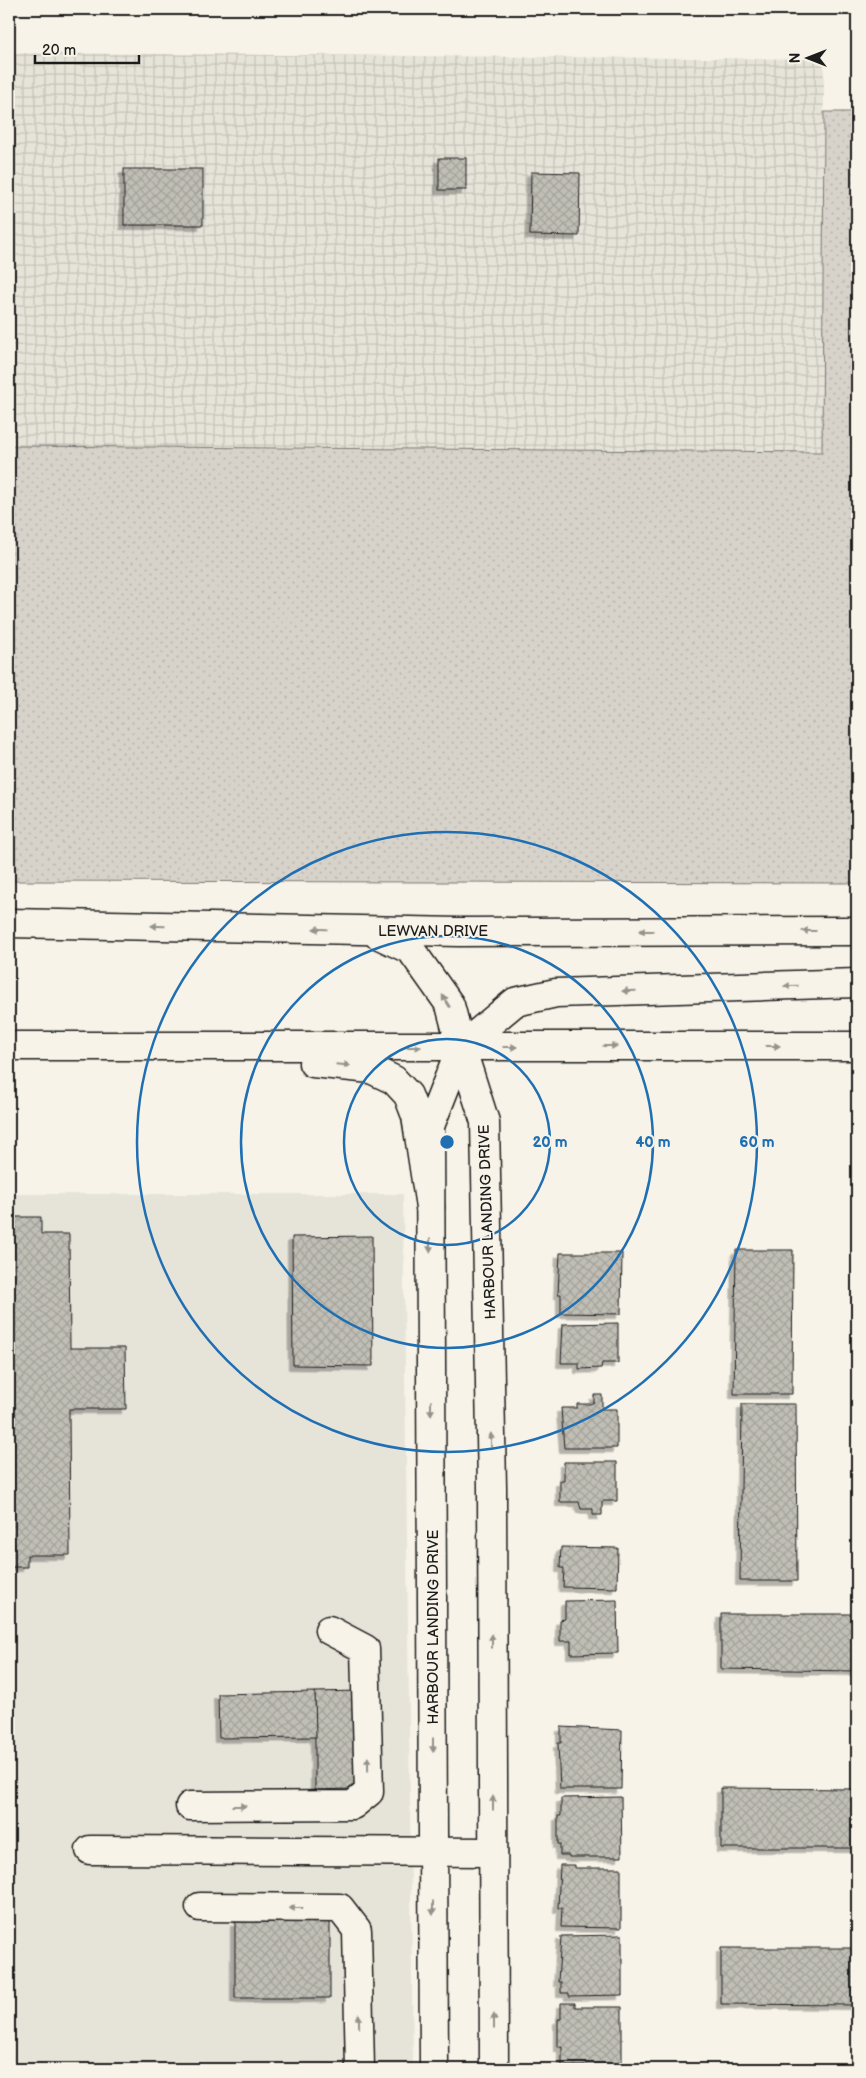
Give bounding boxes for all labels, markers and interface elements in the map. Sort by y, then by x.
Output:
scale bar [35,32,139,64]
north arrow [784,32,834,82]
text: 20 m [42,41,76,60]
text: N [787,53,804,63]
one-way arrow [149,922,165,930]
street label: LEWVAN DRIVE [378,922,488,941]
one-way arrow [312,925,328,933]
one-way arrow [638,927,654,935]
one-way arrow [800,927,816,935]
one-way arrow [783,982,799,990]
one-way arrow [620,987,636,995]
one-way arrow [442,994,451,1007]
one-way arrow [603,1042,619,1050]
one-way arrow [765,1042,781,1050]
one-way arrow [406,1043,422,1051]
one-way arrow [502,1043,518,1051]
one-way arrow [335,1062,351,1070]
street label: HARBOUR LANDING DRIVE [475,1124,500,1320]
centre of rings [438,1133,456,1151]
text: 20 m [533,1133,568,1152]
text: 40 m [635,1133,671,1152]
text: 60 m [739,1133,775,1152]
one-way arrow [427,1237,435,1253]
one-way arrow [427,1400,435,1416]
one-way arrow [487,1431,495,1447]
street label: HARBOUR LANDING DRIVE [424,1529,443,1724]
one-way arrow [488,1632,496,1648]
one-way arrow [429,1737,437,1753]
one-way arrow [364,1755,372,1771]
one-way arrow [489,1795,497,1811]
one-way arrow [231,1802,247,1810]
one-way arrow [429,1900,437,1916]
one-way arrow [288,1904,304,1912]
one-way arrow [355,2012,363,2028]
one-way arrow [490,2012,498,2028]

